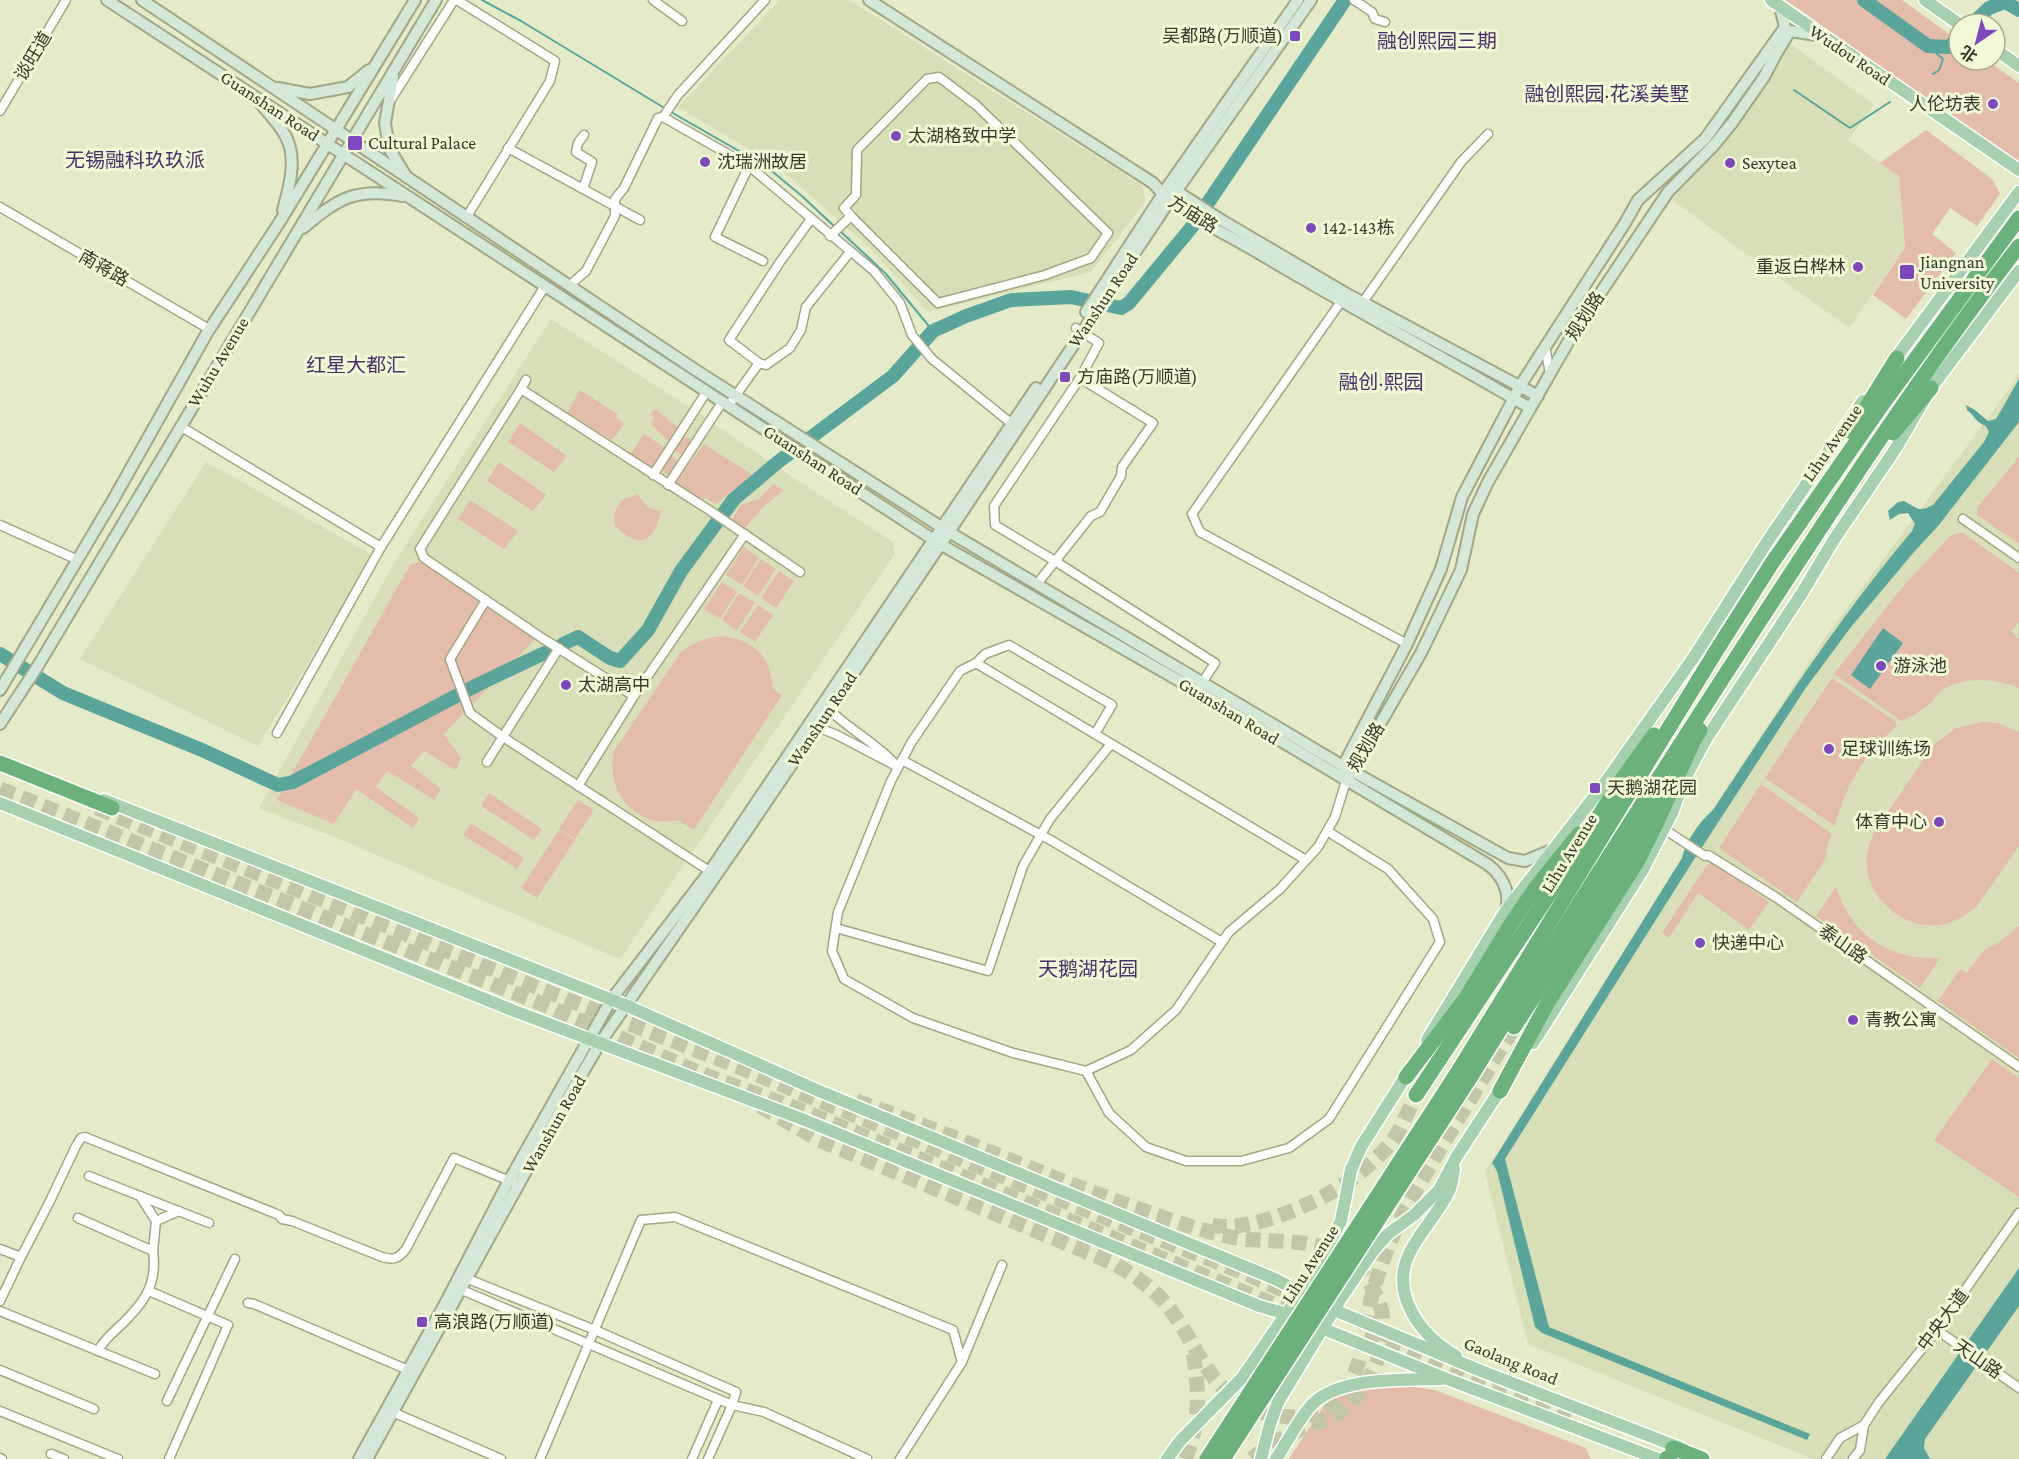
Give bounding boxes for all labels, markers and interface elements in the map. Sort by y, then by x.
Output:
north arrow [1947,12,2007,72]
street label: Wudou Road [1806,21,1895,90]
place label: 吴都路(万顺道) [1162,26,1283,47]
street label: 谈旺道 [11,28,55,84]
marker: 吴都路(万顺道) [1288,29,1302,43]
district label: 融创熙园三期 [1377,30,1497,52]
text: 北 [1957,42,1980,65]
street label: Guanshan Road [217,67,323,146]
district label: 融创熙园·花溪美墅 [1525,83,1689,105]
place label: 人伦坊表 [1909,94,1981,114]
marker: 人伦坊表 [1986,97,2000,111]
place label: 太湖格致中学 [908,126,1016,146]
marker: 太湖格致中学 [889,129,903,143]
place label: Cultural Palace [368,133,476,153]
marker: Cultural Palace [346,134,364,152]
district label: 无锡融科玖玖派 [65,149,205,171]
place label: 沈瑞洲故居 [717,152,807,172]
place label: Sexytea [1742,153,1797,173]
marker: 沈瑞洲故居 [698,155,712,169]
marker: Sexytea [1723,156,1737,170]
street label: 方庙路 [1165,191,1221,237]
place label: 142-143栋 [1323,218,1394,238]
marker: 142-143栋 [1304,221,1318,235]
street label: 南蒋路 [76,246,132,290]
street label: Wanshun Road [1064,249,1142,351]
place label: Jiangnan University [1918,252,1995,293]
place label: 重返白桦林 [1756,257,1846,277]
marker: 重返白桦林 [1851,260,1865,274]
marker: Jiangnan University [1898,263,1916,281]
street label: 规划路 [1562,288,1608,344]
street label: Wuhu Avenue [183,313,253,411]
district label: 红星大都汇 [306,354,406,376]
place label: 方庙路(万顺道) [1077,367,1198,388]
marker: 方庙路(万顺道) [1058,370,1072,384]
district label: 融创·熙园 [1339,371,1423,393]
street label: Lihu Avenue [1798,401,1866,485]
street label: Guanshan Road [760,421,866,500]
place label: 游泳池 [1893,656,1947,676]
marker: 游泳池 [1874,659,1888,673]
street label: Wanshun Road [783,668,861,770]
street label: Guanshan Road [1175,673,1283,749]
place label: 太湖高中 [578,675,650,695]
marker: 太湖高中 [559,678,573,692]
street label: 规划路 [1344,719,1388,775]
place label: 足球训练场 [1841,739,1931,759]
marker: 足球训练场 [1822,742,1836,756]
place label: 天鹅湖花园 [1607,778,1697,798]
marker: 天鹅湖花园 [1588,781,1602,795]
street label: Lihu Avenue [1537,810,1601,896]
place label: 体育中心 [1855,812,1927,832]
marker: 体育中心 [1932,815,1946,829]
street label: 泰山路 [1815,920,1871,968]
place label: 快递中心 [1712,933,1784,953]
marker: 快递中心 [1693,936,1707,950]
district label: 天鹅湖花园 [1038,958,1138,980]
place label: 青教公寓 [1865,1010,1937,1030]
marker: 青教公寓 [1846,1013,1860,1027]
street label: Wanshun Road [518,1071,590,1176]
street label: Lihu Avenue [1277,1221,1343,1307]
street label: 中央大道 [1913,1285,1973,1355]
place label: 高浪路(万顺道) [434,1312,555,1333]
marker: 高浪路(万顺道) [415,1315,429,1329]
street label: Gaolang Road [1461,1333,1562,1389]
street label: 天山路 [1950,1335,2006,1383]

